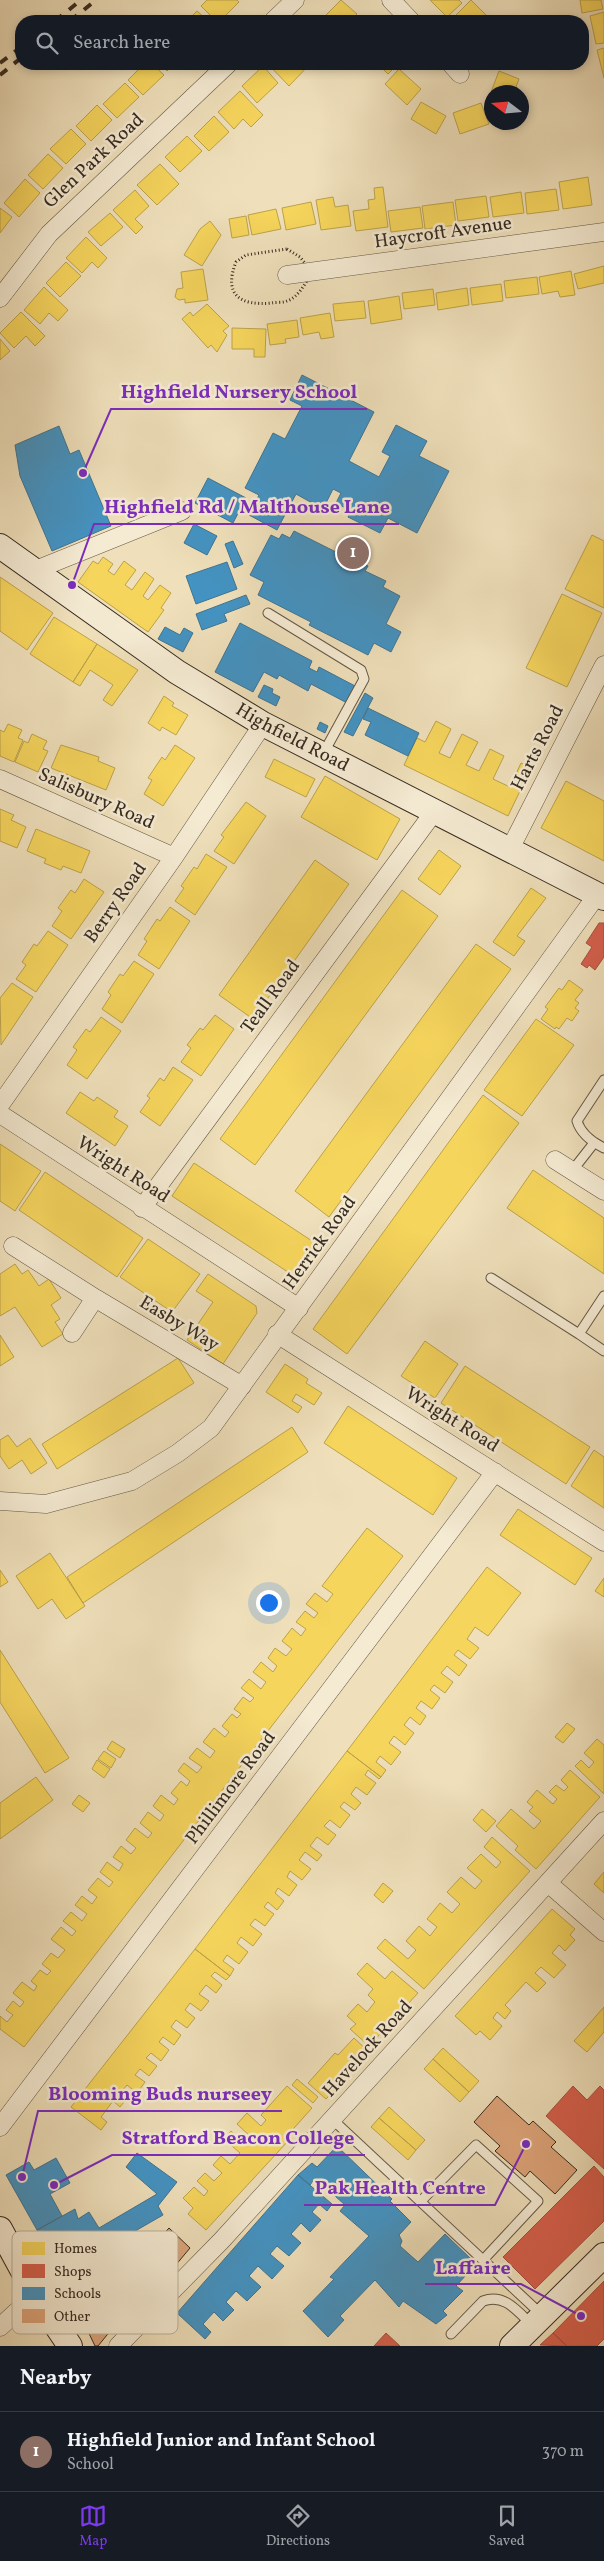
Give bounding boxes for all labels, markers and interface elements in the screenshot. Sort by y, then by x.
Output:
search box [15,15,589,70]
icon: search [33,29,61,57]
text: Search here [73,30,170,56]
north arrow [484,85,529,130]
street label: Glen Park Road [38,107,150,215]
street label: Haycroft Avenue [372,210,514,256]
callout: Highfield Nursery School [111,374,367,409]
text: Highfield Nursery School [121,379,357,407]
callout: Highfield Rd / Malthouse Lane [94,489,399,524]
text: Highfield Rd / Malthouse Lane [104,494,390,522]
pin: 1 [337,534,369,572]
street label: Highfield Road [230,697,353,779]
street label: Harts Road [505,701,571,795]
street label: Salisbury Road [34,762,158,836]
street label: Berry Road [79,857,153,949]
street label: Teall Road [235,954,307,1040]
street label: Wright Road [71,1130,175,1210]
street label: Herrick Road [277,1191,363,1295]
street label: Easby Way [134,1290,224,1358]
street label: Wright Road [400,1381,504,1459]
your location [256,1590,282,1616]
street label: Phillimore Road [180,1726,282,1850]
street label: Havelock Road [317,1995,419,2103]
callout: Blooming Buds nurseey [38,2076,282,2111]
text: Blooming Buds nurseey [48,2081,272,2109]
callout: Stratford Beacon College [112,2120,365,2155]
text: Stratford Beacon College [122,2125,354,2153]
callout: Pak Health Centre [304,2170,495,2205]
text: Pak Health Centre [314,2175,486,2203]
legend [12,2231,178,2334]
text: Homes [54,2240,97,2259]
callout: Laffaire [425,2249,521,2284]
text: Laffaire [435,2255,511,2283]
text: Shops [54,2263,92,2282]
text: Schools [54,2285,101,2304]
text: Other [54,2308,90,2327]
text: Nearby [20,2364,91,2393]
text: Highfield Junior and Infant School [67,2428,376,2454]
text: 1 [33,2441,39,2463]
text: 370 m [542,2441,584,2463]
text: School [67,2454,114,2476]
tab: Map [79,2502,107,2551]
tab: Directions [266,2502,330,2551]
tab: Saved [489,2502,525,2551]

